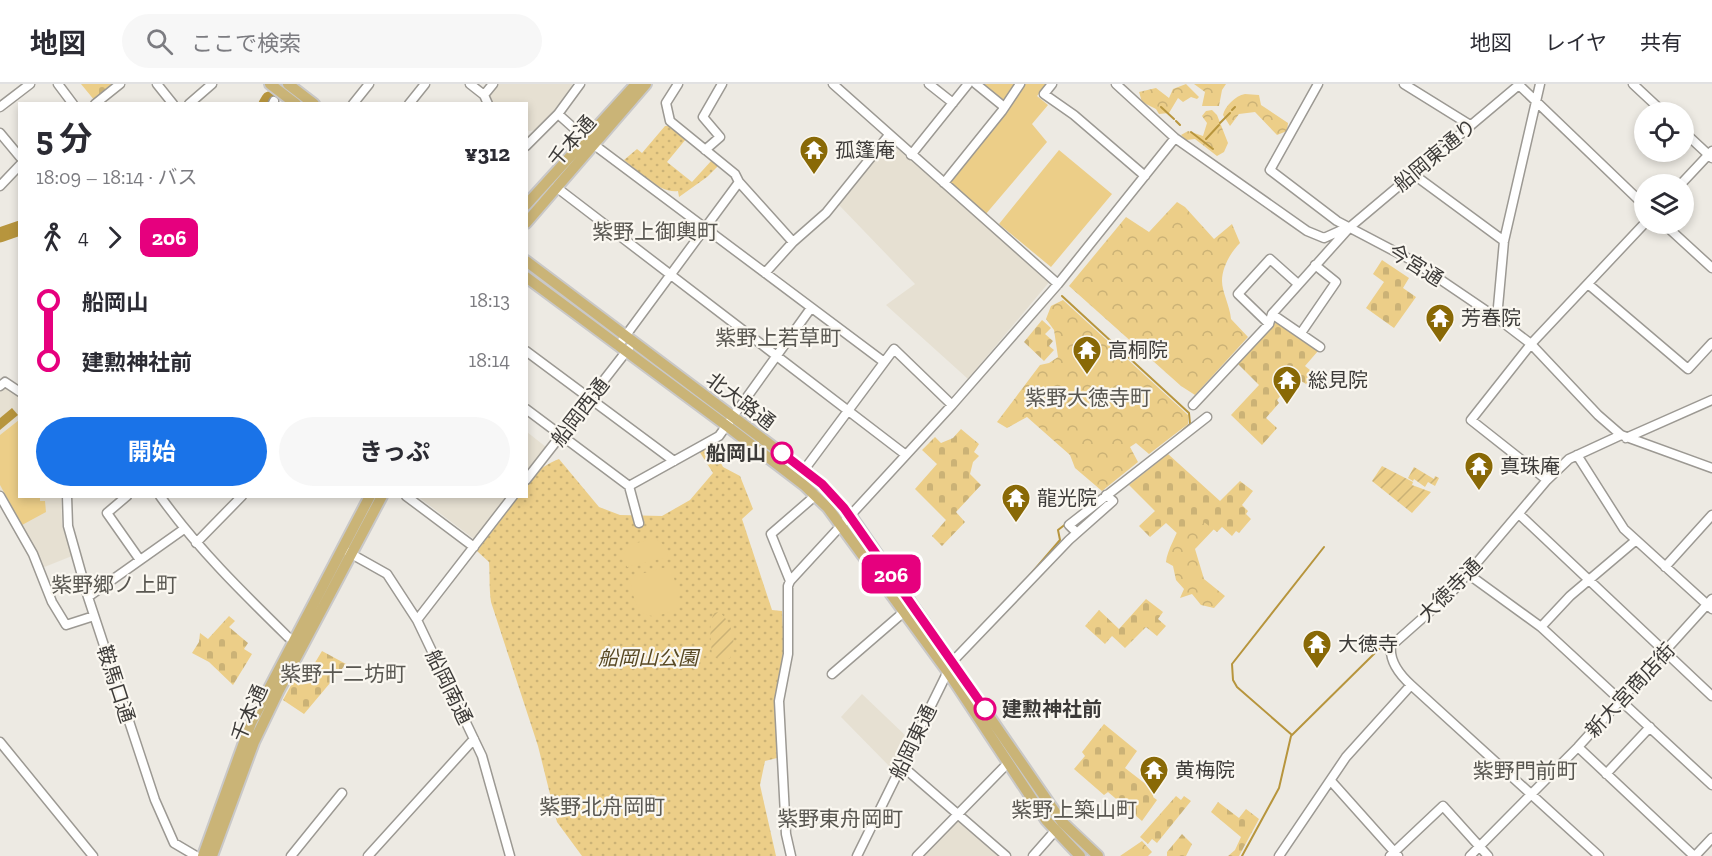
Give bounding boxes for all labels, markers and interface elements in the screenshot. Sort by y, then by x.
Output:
search box [122,14,542,68]
icon: search [143,25,176,58]
text: 地図 [30,27,86,60]
text: ここで検索 [191,30,301,57]
text: 地図 [1470,30,1512,55]
text: レイヤ [1545,30,1607,55]
text: 共有 [1640,30,1682,55]
map controls [1634,102,1694,234]
button: locate [1634,102,1694,162]
street label: 千本通 [543,110,601,172]
street label: 船岡東通り [1389,114,1481,196]
text: 5 分 [36,119,92,158]
temple icon: 孤篷庵 [798,134,830,176]
place label: 孤篷庵 [835,138,895,162]
text: ¥312 [464,140,510,167]
text: 18:09 – 18:14 · バス [36,165,198,189]
button: layers [1634,174,1694,234]
district label: 紫野上御輿町 [592,219,718,244]
icon: walk [36,221,69,254]
icon: forward [98,221,131,254]
text: 4 [78,225,89,249]
text: 206 [152,225,186,250]
street label: 今宮通 [1384,239,1448,291]
text: 18:13 [470,288,510,312]
text: 船岡山 [82,289,148,316]
temple icon: 芳春院 [1424,302,1456,344]
place label: 芳春院 [1461,306,1521,330]
district label: 紫野上若草町 [715,325,841,350]
temple icon: 高桐院 [1071,334,1103,376]
place label: 高桐院 [1108,338,1168,362]
text: 18:14 [469,348,510,372]
text: 建勲神社前 [82,349,192,376]
temple icon: 総見院 [1271,364,1303,406]
street label: 北大路通 [702,367,780,435]
place label: 総見院 [1308,368,1368,392]
street label: 船岡西通 [546,373,614,451]
district label: 紫野大徳寺町 [1025,385,1151,410]
button: 開始 [36,417,267,486]
button: きっぷ [279,417,510,486]
place label: 船岡山 [706,441,766,465]
marker: 船岡山 [771,442,793,464]
temple icon: 真珠庵 [1463,450,1495,492]
place label: 真珠庵 [1500,454,1560,478]
temple icon: 龍光院 [1000,482,1032,524]
place label: 龍光院 [1037,486,1097,510]
street label: 大徳寺通 [1413,553,1487,627]
line badge: 206 [856,554,926,594]
text: 206 [874,562,908,587]
district label: 紫野郷ノ上町 [51,572,177,597]
temple icon: 大徳寺 [1301,628,1333,670]
place label: 大徳寺 [1338,632,1398,656]
street label: 新大宮商店街 [1580,638,1680,742]
street label: 鞍馬口通 [92,642,140,726]
street label: 船岡南通 [421,646,477,728]
park label: 船岡山公園 [598,646,701,670]
district label: 紫野十二坊町 [280,661,406,686]
street label: 千本通 [226,681,272,745]
place label: 建勲神社前 [1002,697,1102,721]
marker: 建勲神社前 [974,698,996,720]
street label: 船岡東通 [885,701,941,783]
temple icon: 黄梅院 [1138,754,1170,796]
place label: 黄梅院 [1175,758,1235,782]
district label: 紫野門前町 [1473,758,1578,783]
district label: 紫野北舟岡町 [539,794,665,819]
district label: 紫野上築山町 [1011,797,1137,822]
district label: 紫野東舟岡町 [777,806,903,831]

